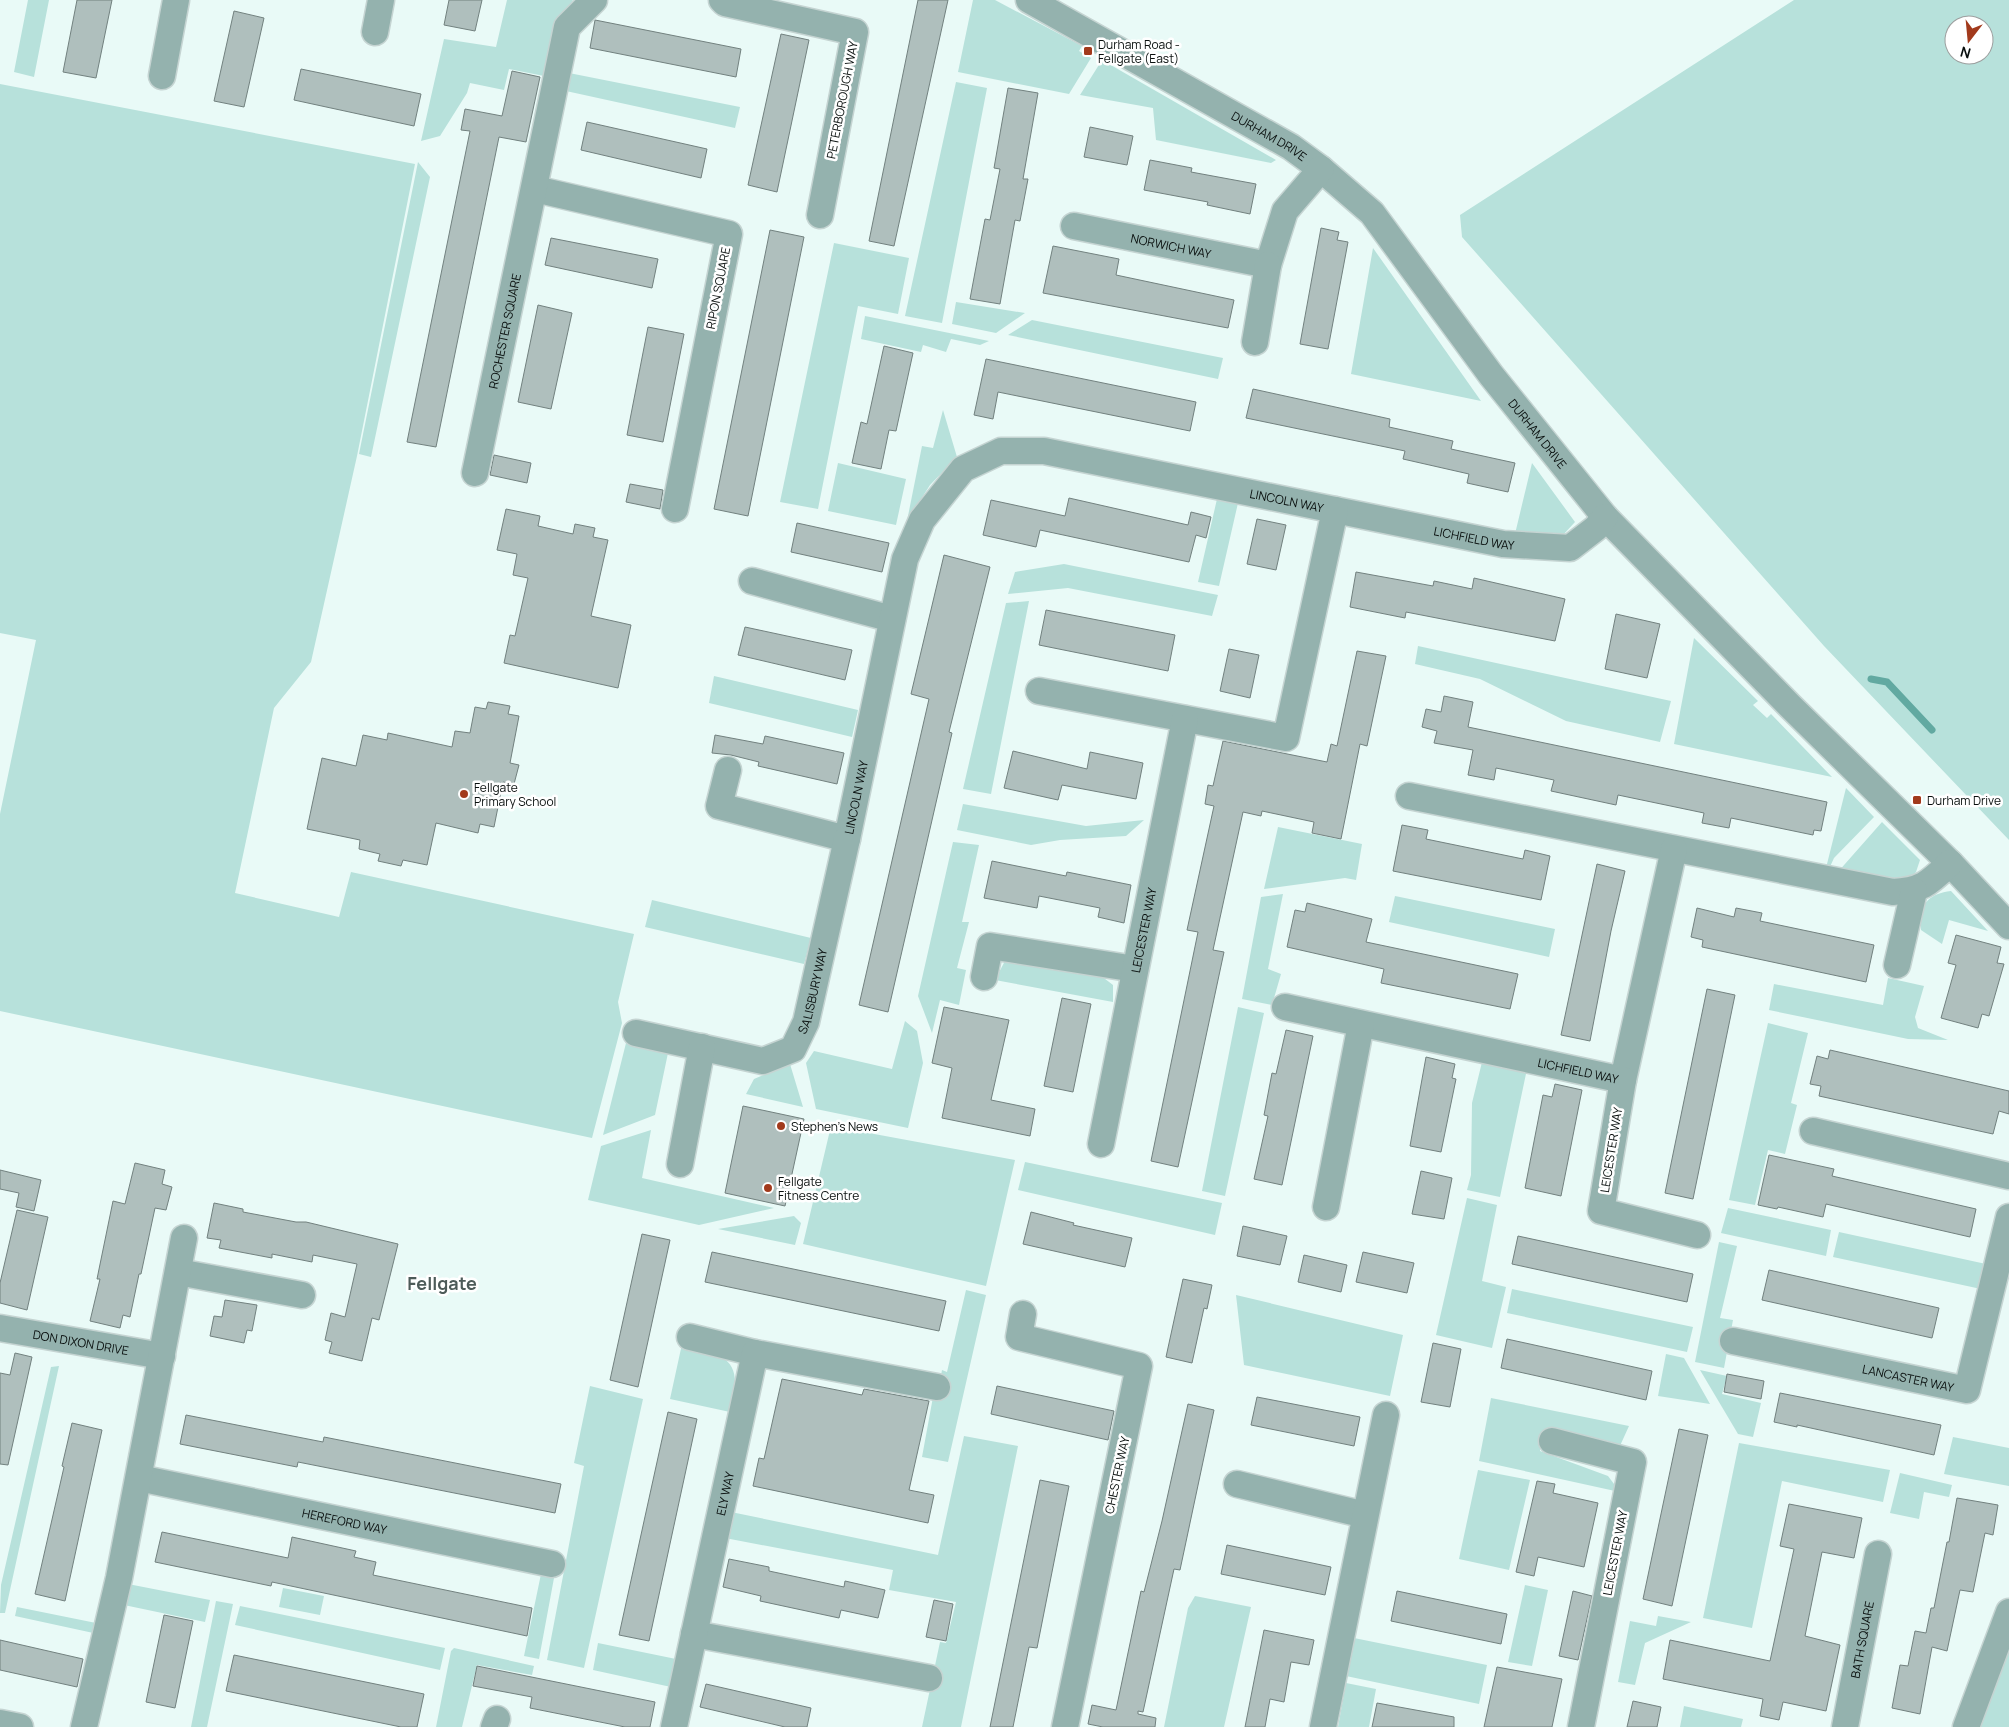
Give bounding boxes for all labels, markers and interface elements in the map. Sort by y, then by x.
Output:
north arrow [1944,15,1994,65]
place label: Durham Road - Fellgate (East) [1098,36,1180,67]
street label: PETERBOROUGH WAY [822,39,862,160]
text: N [1958,42,1973,63]
marker: Durham Road - Fellgate (East) [1082,45,1094,57]
street label: DURHAM DRIVE [1228,107,1311,165]
street label: NORWICH WAY [1129,229,1213,262]
street label: RIPON SQUARE [702,245,734,330]
street label: ROCHESTER SQUARE [484,272,524,390]
street label: DURHAM DRIVE [1505,395,1571,472]
street label: LINCOLN WAY [1248,484,1326,516]
street label: LICHFIELD WAY [1432,522,1515,553]
street label: LINCOLN WAY [840,758,872,836]
place label: Fellgate Primary School [474,779,556,810]
marker: Fellgate Primary School [458,788,470,800]
place label: Durham Drive [1927,792,2001,809]
marker: Durham Drive [1911,794,1923,806]
street label: LEICESTER WAY [1127,886,1160,974]
street label: SALISBURY WAY [793,946,831,1036]
street label: LICHFIELD WAY [1536,1053,1620,1087]
street label: LEICESTER WAY [1596,1106,1626,1194]
place label: Stephen's News [791,1118,878,1135]
marker: Stephen's News [775,1120,787,1132]
place label: Fellgate Fitness Centre [778,1173,859,1204]
marker: Fellgate Fitness Centre [762,1182,774,1194]
district label: Fellgate [407,1271,477,1295]
street label: DON DIXON DRIVE [32,1325,130,1359]
street label: LANCASTER WAY [1861,1360,1956,1396]
street label: CHESTER WAY [1101,1434,1134,1515]
street label: ELY WAY [712,1470,738,1517]
street label: HEREFORD WAY [301,1504,389,1538]
street label: LEICESTER WAY [1598,1509,1632,1597]
street label: BATH SQUARE [1846,1599,1877,1680]

